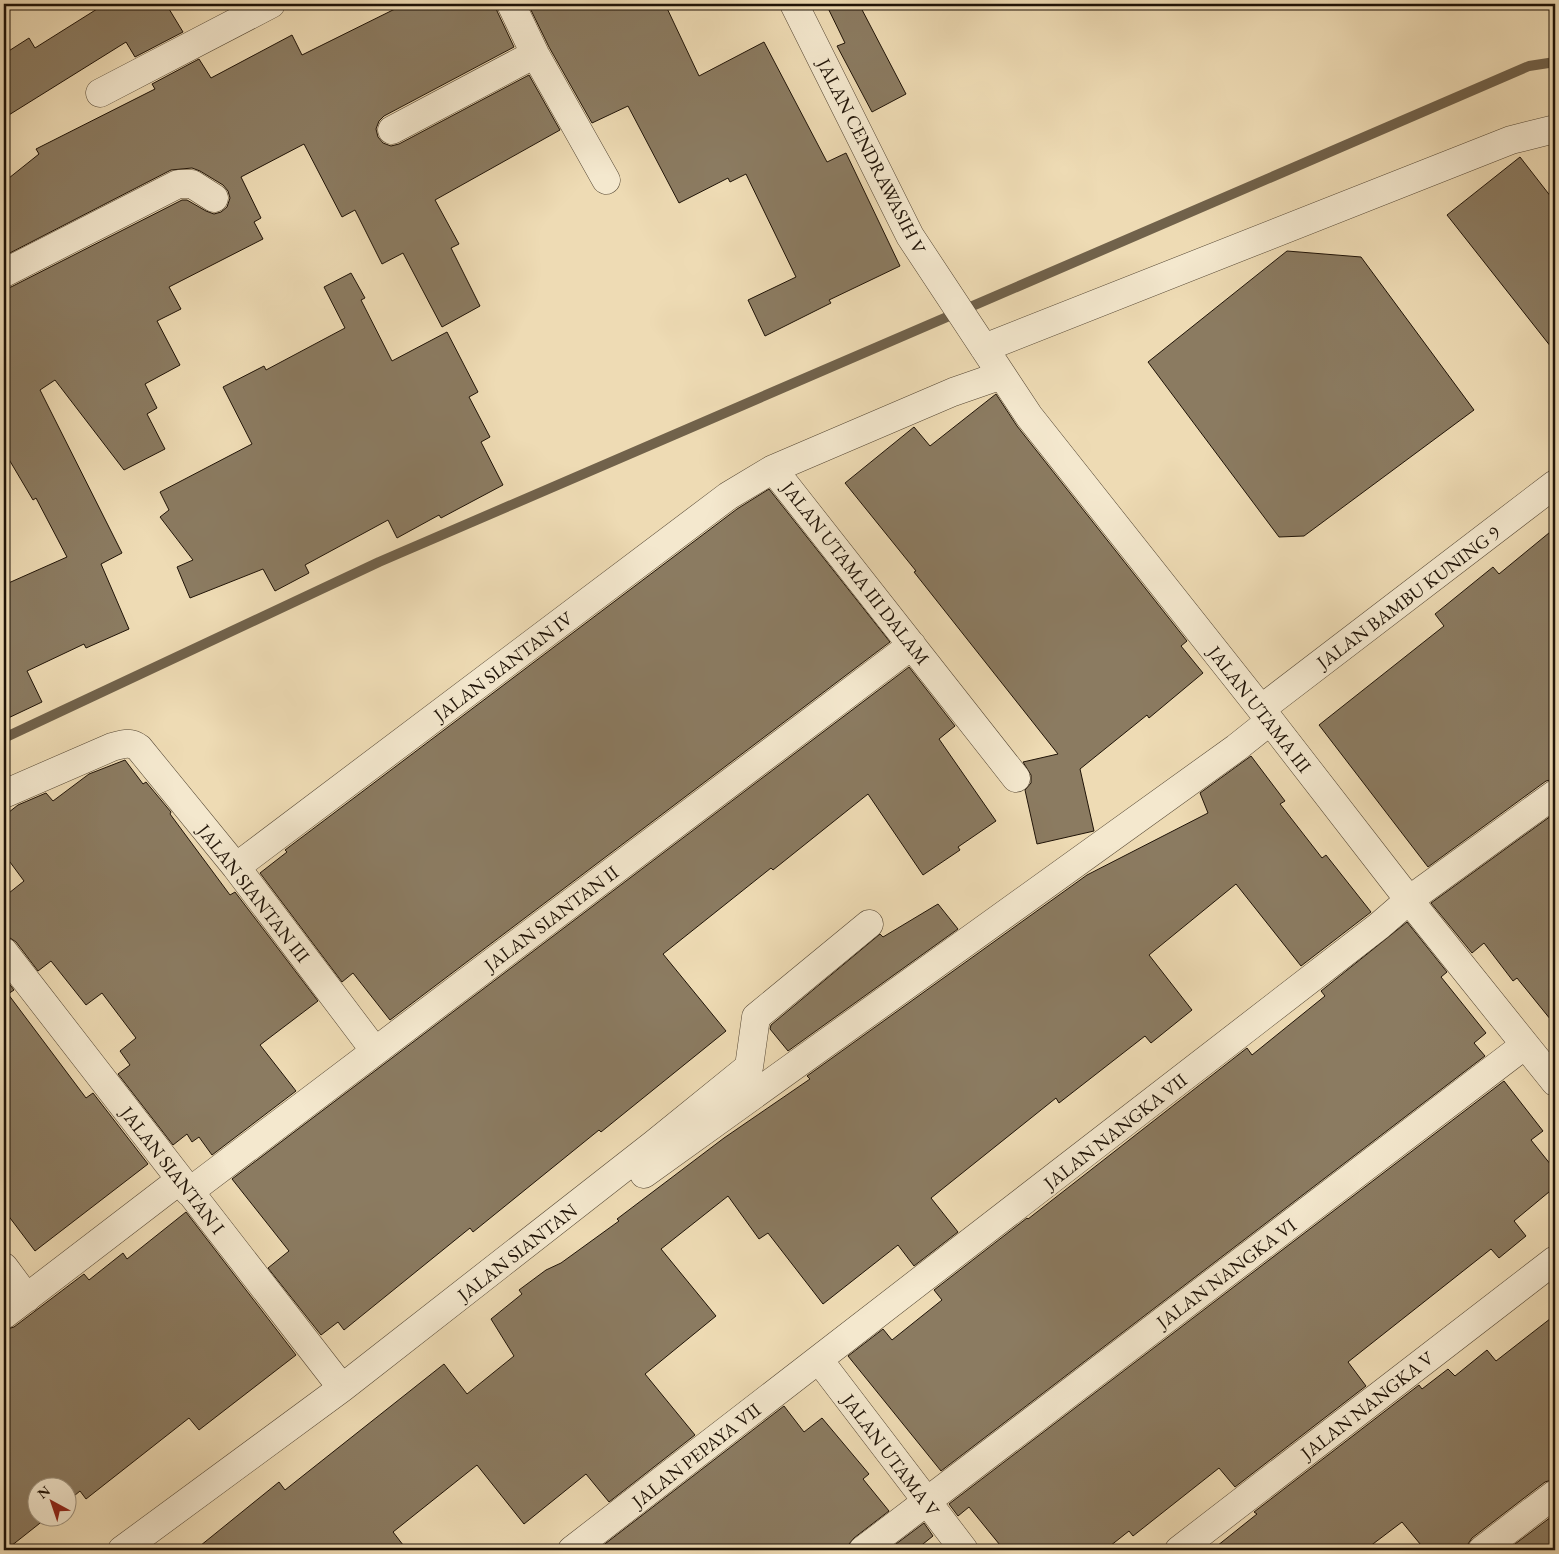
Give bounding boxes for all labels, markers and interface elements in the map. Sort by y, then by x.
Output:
street label: JALAN CENDRAWASIH V [810,52,932,259]
street label: JALAN UTAMA III DALAM [775,475,935,670]
street label: JALAN BAMBU KUNING 9 [1310,520,1505,676]
street label: JALAN SIANTAN IV [427,606,578,728]
street label: JALAN UTAMA III [1201,639,1317,778]
street label: JALAN SIANTAN III [191,818,316,968]
street label: JALAN SIANTAN II [477,859,624,978]
street label: JALAN NANGKA VII [1037,1067,1193,1196]
street label: JALAN SIANTAN I [114,1100,231,1240]
street label: JALAN SIANTAN [451,1198,582,1308]
street label: JALAN NANGKA VI [1150,1212,1302,1335]
street label: JALAN NANGKA V [1294,1345,1439,1466]
street label: JALAN UTAMA V [835,1387,945,1522]
street label: JALAN PEPAYA VII [625,1397,766,1515]
north arrow [28,1476,78,1526]
text: N [34,1481,54,1503]

